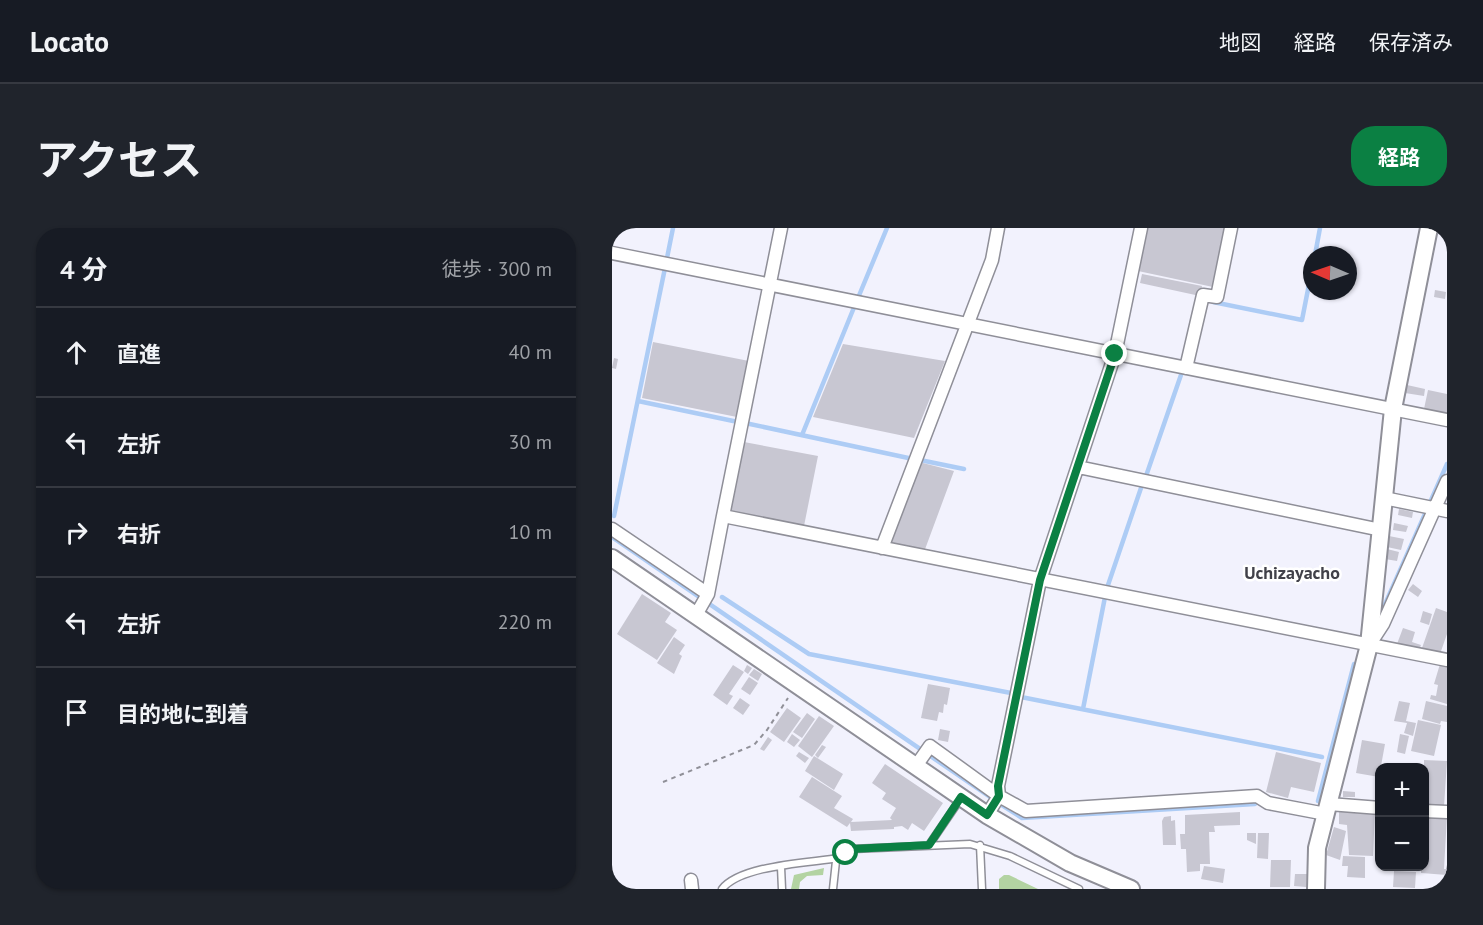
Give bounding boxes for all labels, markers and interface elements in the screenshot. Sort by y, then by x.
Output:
text: Locato [30,23,109,60]
text: 地図 [1219,29,1261,56]
text: 経路 [1294,29,1336,56]
text: 保存済み [1369,29,1453,56]
button: 経路 [1351,126,1447,186]
text: アクセス [36,132,202,187]
north arrow [1303,246,1357,300]
text: 4 分 [60,253,107,286]
text: 徒歩 · 300 m [442,256,552,282]
icon: ahead [60,336,93,369]
text: 40 m [509,339,552,365]
text: 直進 [117,340,161,368]
route end [1101,340,1127,366]
icon: left [60,426,93,459]
text: 30 m [509,429,552,455]
text: 左折 [117,430,161,458]
icon: right [60,516,93,549]
text: 10 m [509,519,552,545]
text: 右折 [117,520,161,548]
district label: Uchizayacho [1244,561,1340,584]
icon: left [60,606,93,639]
text: 220 m [498,609,552,635]
text: 左折 [117,610,161,638]
icon: arrive [60,696,93,729]
text: 目的地に到着 [117,700,249,728]
map controls [1375,763,1429,871]
button: + [1375,763,1429,817]
button: − [1375,817,1429,871]
route start [832,839,858,865]

